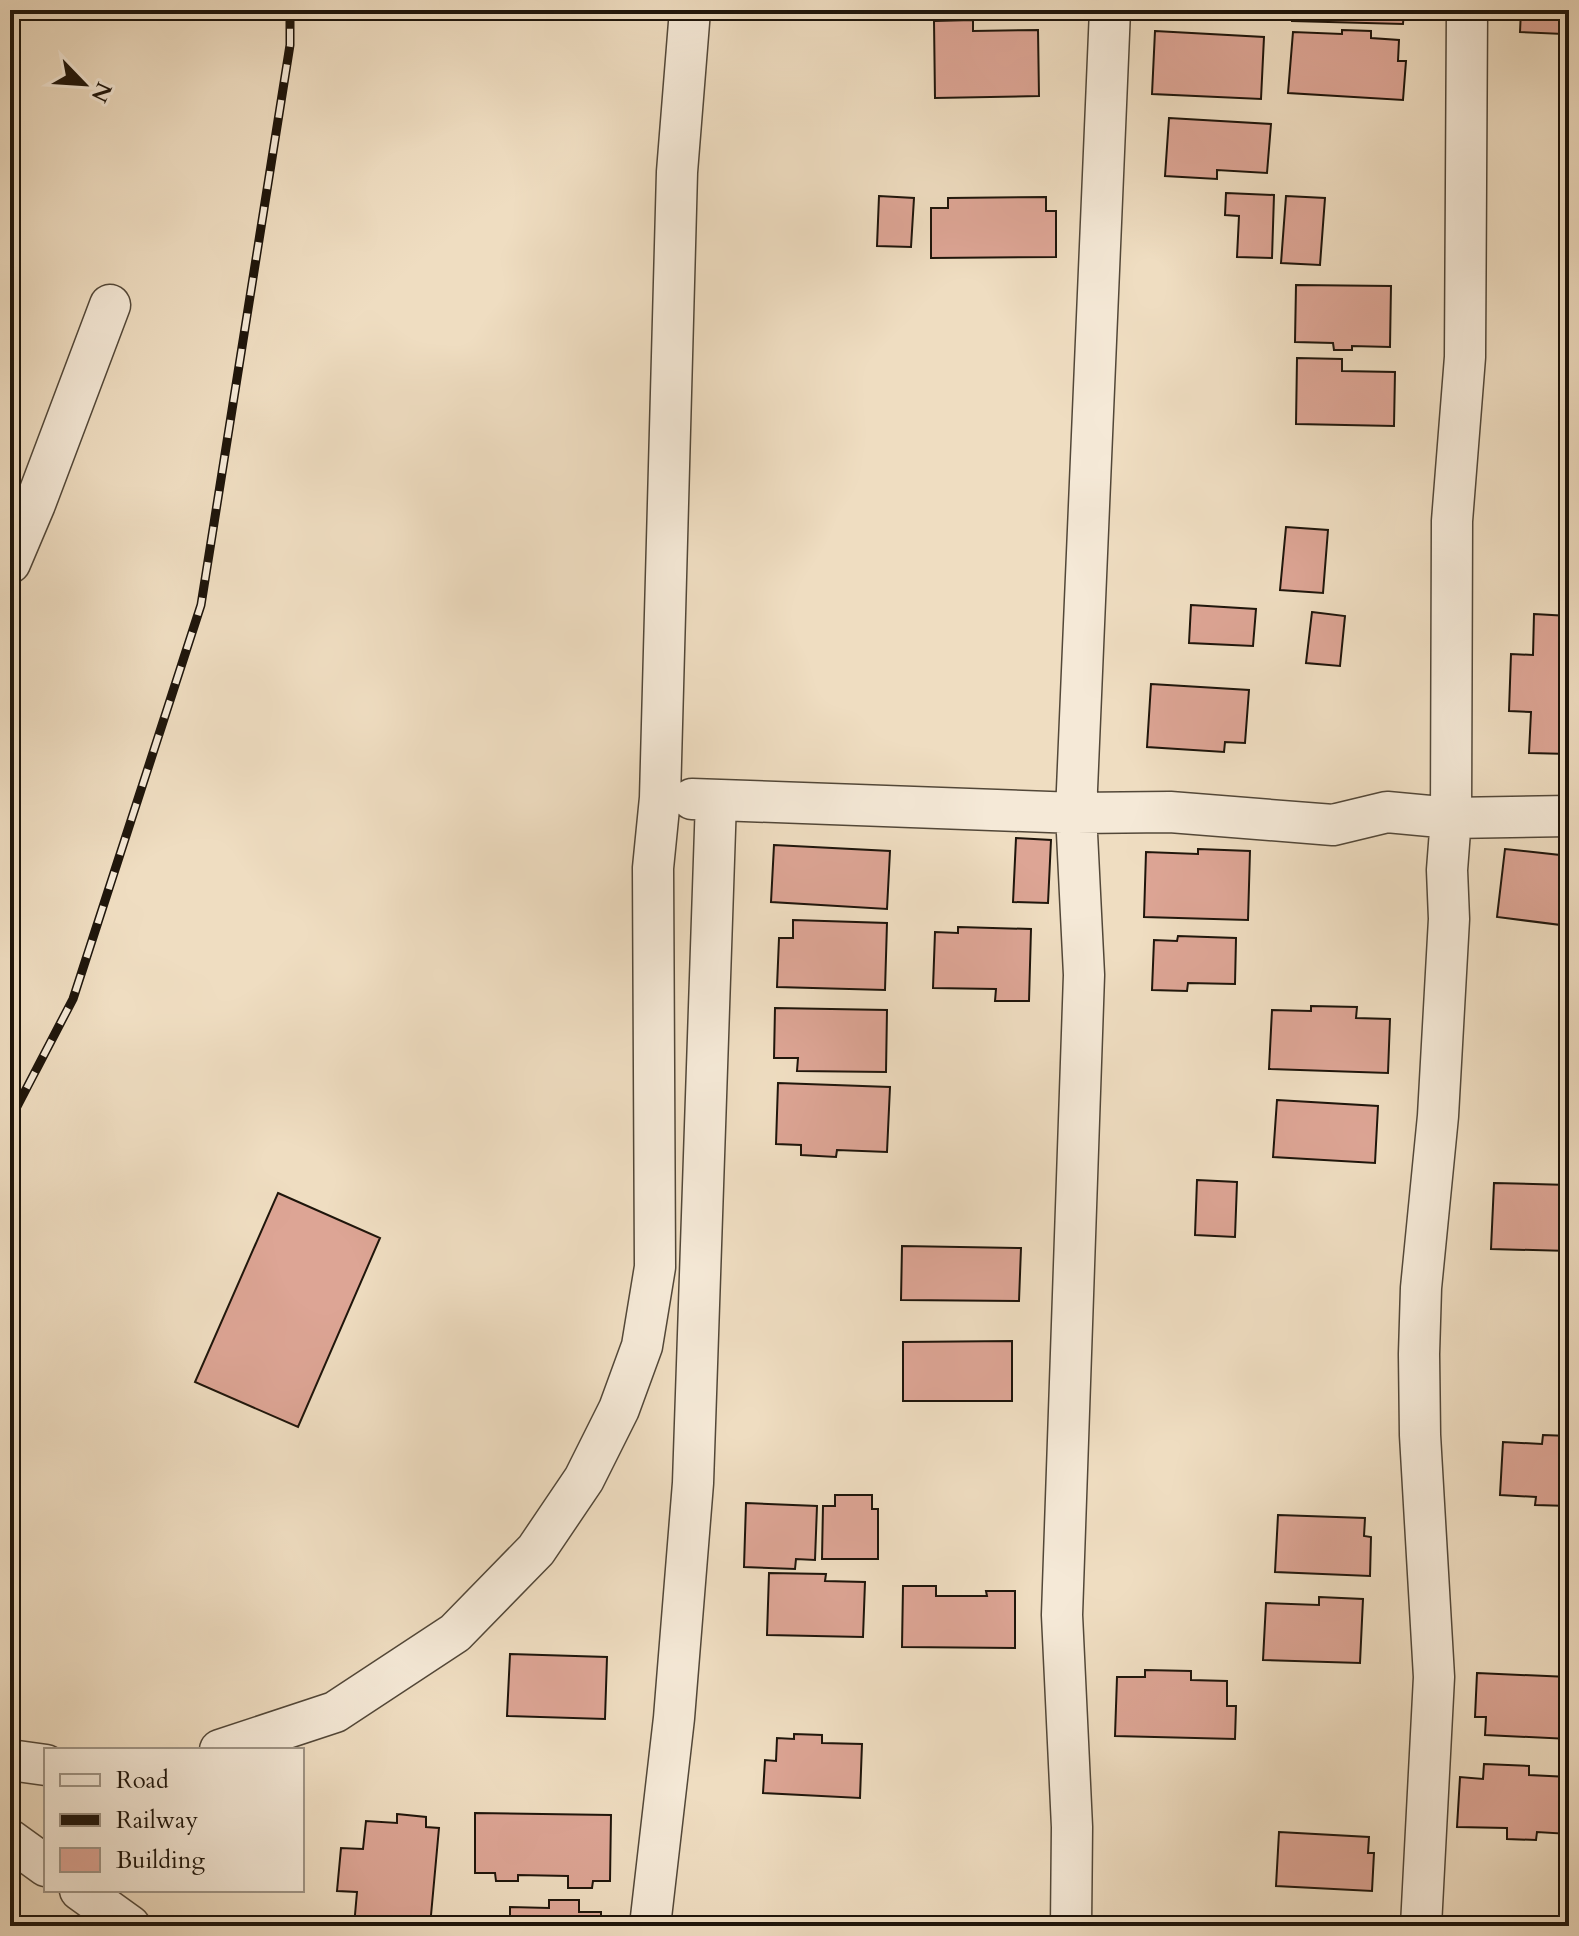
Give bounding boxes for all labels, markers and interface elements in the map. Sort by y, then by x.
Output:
north arrow [44,44,124,124]
text: N [84,77,119,107]
legend [44,1748,304,1892]
text: Road [116,1764,169,1797]
text: Railway [116,1804,198,1837]
text: Building [116,1844,206,1877]

